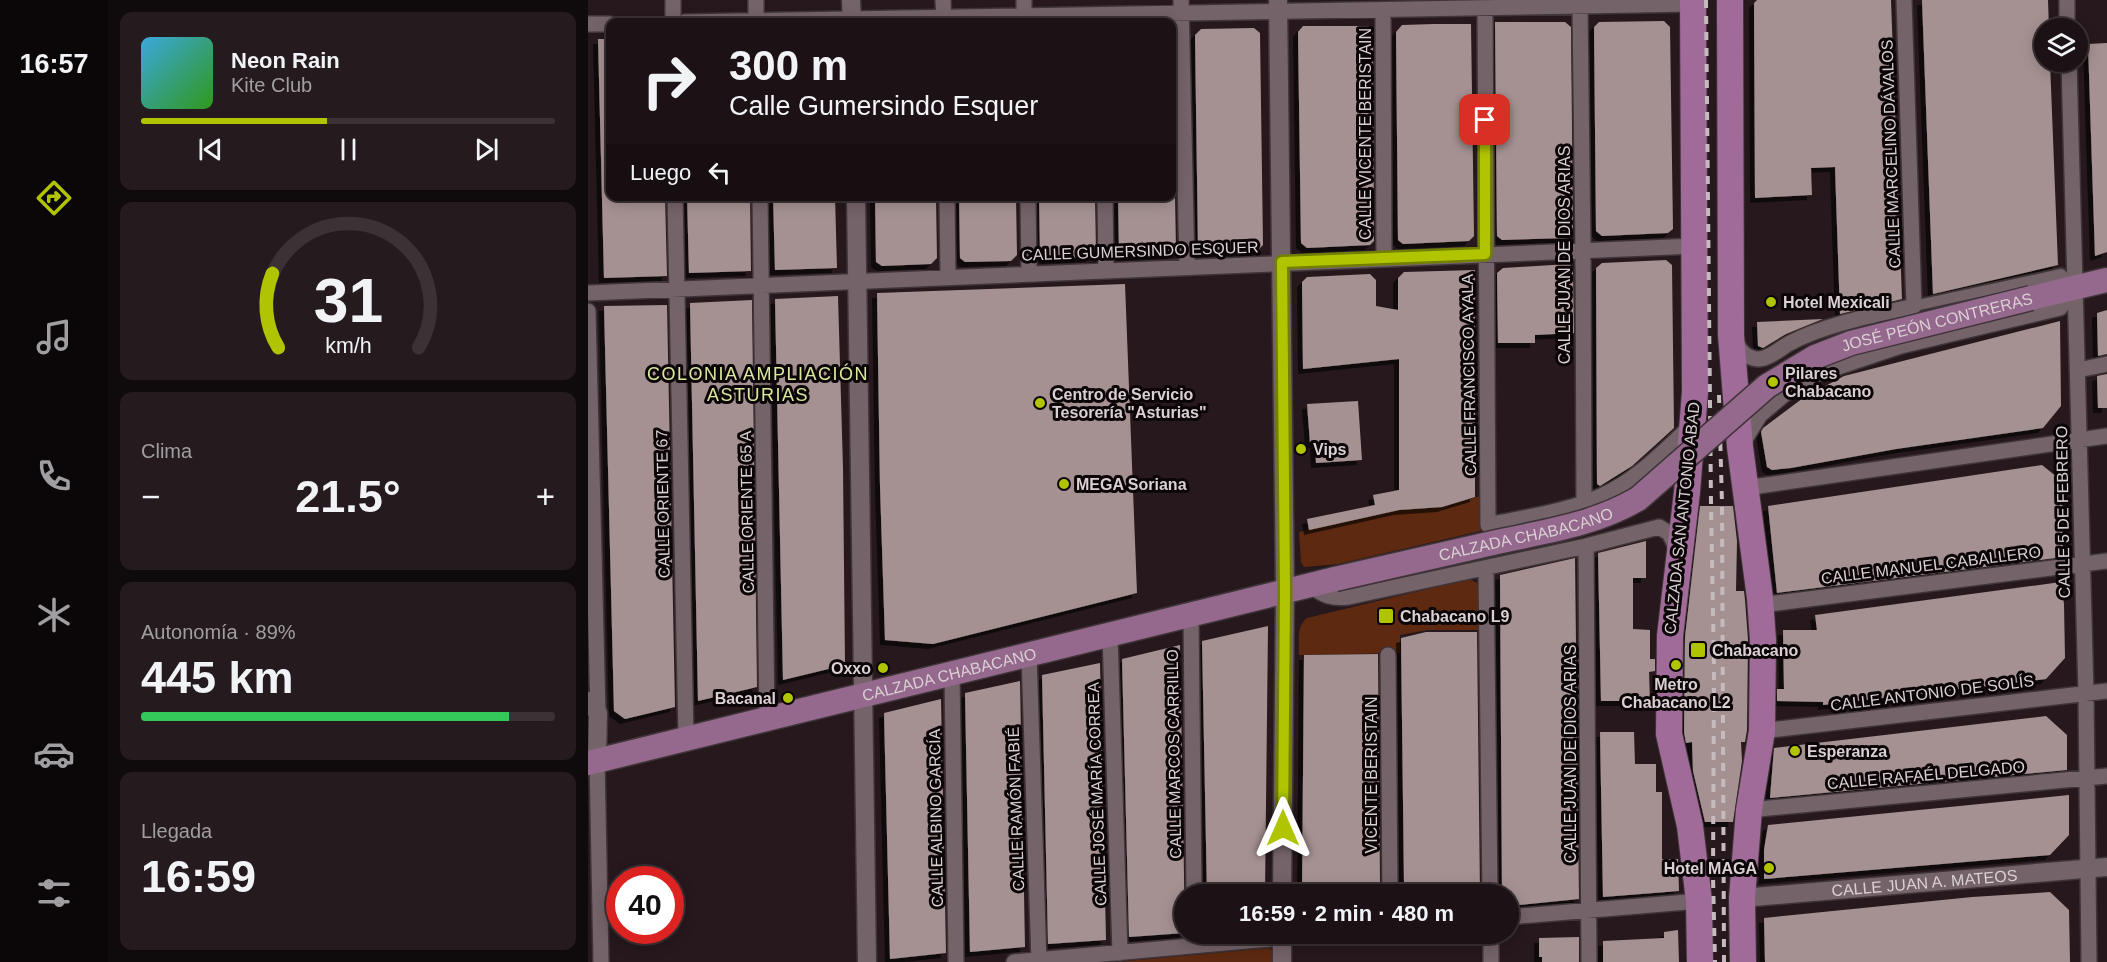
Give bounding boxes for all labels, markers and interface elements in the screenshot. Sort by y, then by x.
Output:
map controls [2034,18,2088,72]
button: layers [2034,18,2088,72]
street label: CALLE VICENTE BERISTAIN [1357,28,1374,240]
street label: CALLE MARCELINO DÁVALOS [1878,39,1903,269]
icon: right [630,42,708,120]
text: 300 m [729,42,848,89]
text: Neon Rain [231,48,340,73]
text: 16:57 [19,49,89,79]
text: Kite Club [231,74,312,96]
text: Calle Gumersindo Esquer [729,91,1038,121]
pin [1459,94,1510,145]
icon: arrive [1468,103,1501,136]
icon: previous [194,133,227,166]
icon: pause [332,133,365,166]
icon: next [470,133,503,166]
street label: CALLE JUAN DE DIOS ARIAS [1556,146,1573,364]
icon: left [703,156,736,189]
text: Luego [630,160,691,185]
icon: directions [33,177,75,219]
street label: CALLE GUMERSINDO ESQUER [1021,238,1259,264]
text: 31 [313,266,383,335]
street label: CALLE FRANCISCO AYALA [1459,273,1479,476]
street label: JOSÉ PEÓN CONTRERAS [1839,289,2034,354]
place label: Hotel Mexicali [1783,294,1890,311]
marker: Hotel Mexicali [1764,295,1778,309]
icon: music [33,316,75,358]
text: km/h [325,334,371,358]
district label: COLONIA AMPLIACIÓN ASTURIAS [647,363,869,405]
place label: Pilares Chabacano [1785,365,1871,400]
marker: Pilares Chabacano [1766,375,1780,389]
place label: Centro de Servicio Tesorería "Asturias" [1052,386,1207,421]
marker: Centro de Servicio Tesorería "Asturias" [1033,396,1047,410]
street label: CALZADA SAN ANTONIO ABAD [1661,401,1703,635]
street label: CALLE 5 DE FEBRERO [2053,426,2073,598]
street label: CALLE ORIENTE 67 [653,430,673,578]
street label: CALLE ORIENTE 65 A [737,430,757,594]
text: Clima [141,440,192,462]
place label: Vips [1313,441,1347,458]
marker: Vips [1294,442,1308,456]
icon: phone [33,455,75,497]
text: 21.5° [295,471,401,522]
place label: MEGA Soriana [1076,476,1187,493]
marker: MEGA Soriana [1057,477,1071,491]
text: − [141,478,160,515]
text: + [536,478,555,515]
street label: CALZADA CHABACANO [1437,504,1615,563]
street label: CALLE MANUEL CABALLERO [1820,543,2042,587]
icon: climate [33,594,75,636]
marker: Chabacano L9 [1377,607,1395,625]
place label: Chabacano L9 [1400,608,1509,625]
text: Autonomía · 89% [141,621,296,643]
marker: Chabacano [1689,641,1707,659]
place label: Chabacano [1712,642,1798,659]
street label: CALZADA CHABACANO [860,644,1038,704]
street label: CALLE JUAN DE DIOS ARIAS [1562,645,1579,863]
street label: CALLE MARCOS CARRILLO [1164,649,1184,859]
text: 445 km [141,652,294,703]
marker: Metro Chabacano L2 [1669,658,1683,672]
place label: Oxxo [831,660,871,677]
marker: Oxxo [876,661,890,675]
street label: CALLE ANTONIO DE SOLÍS [1829,671,2035,714]
place label: Metro Chabacano L2 [1621,676,1731,711]
street label: CALLE JOSÉ MARÍA CORREA [1084,681,1109,906]
place label: Bacanal [715,690,776,707]
marker: Bacanal [781,691,795,705]
street label: VICENTE BERISTAIN [1363,696,1380,854]
street label: CALLE RAMÓN FABIÉ [1004,727,1027,892]
street label: CALLE ALBINO GARCÍA [925,728,946,908]
icon: car [33,733,75,775]
place label: Esperanza [1807,743,1887,760]
marker: Esperanza [1788,744,1802,758]
street label: CALLE RAFAÉL DELGADO [1826,757,2026,792]
position arrow [1251,796,1315,860]
text: Llegada [141,820,212,842]
text: 16:59 [141,851,256,902]
place label: Hotel MAGA [1664,860,1757,877]
marker: Hotel MAGA [1762,861,1776,875]
speed limit sign: 40 [606,866,684,944]
street label: CALLE JUAN A. MATEOS [1831,866,2018,899]
icon: filters [33,872,75,914]
text: 16:59 · 2 min · 480 m [1239,901,1454,926]

